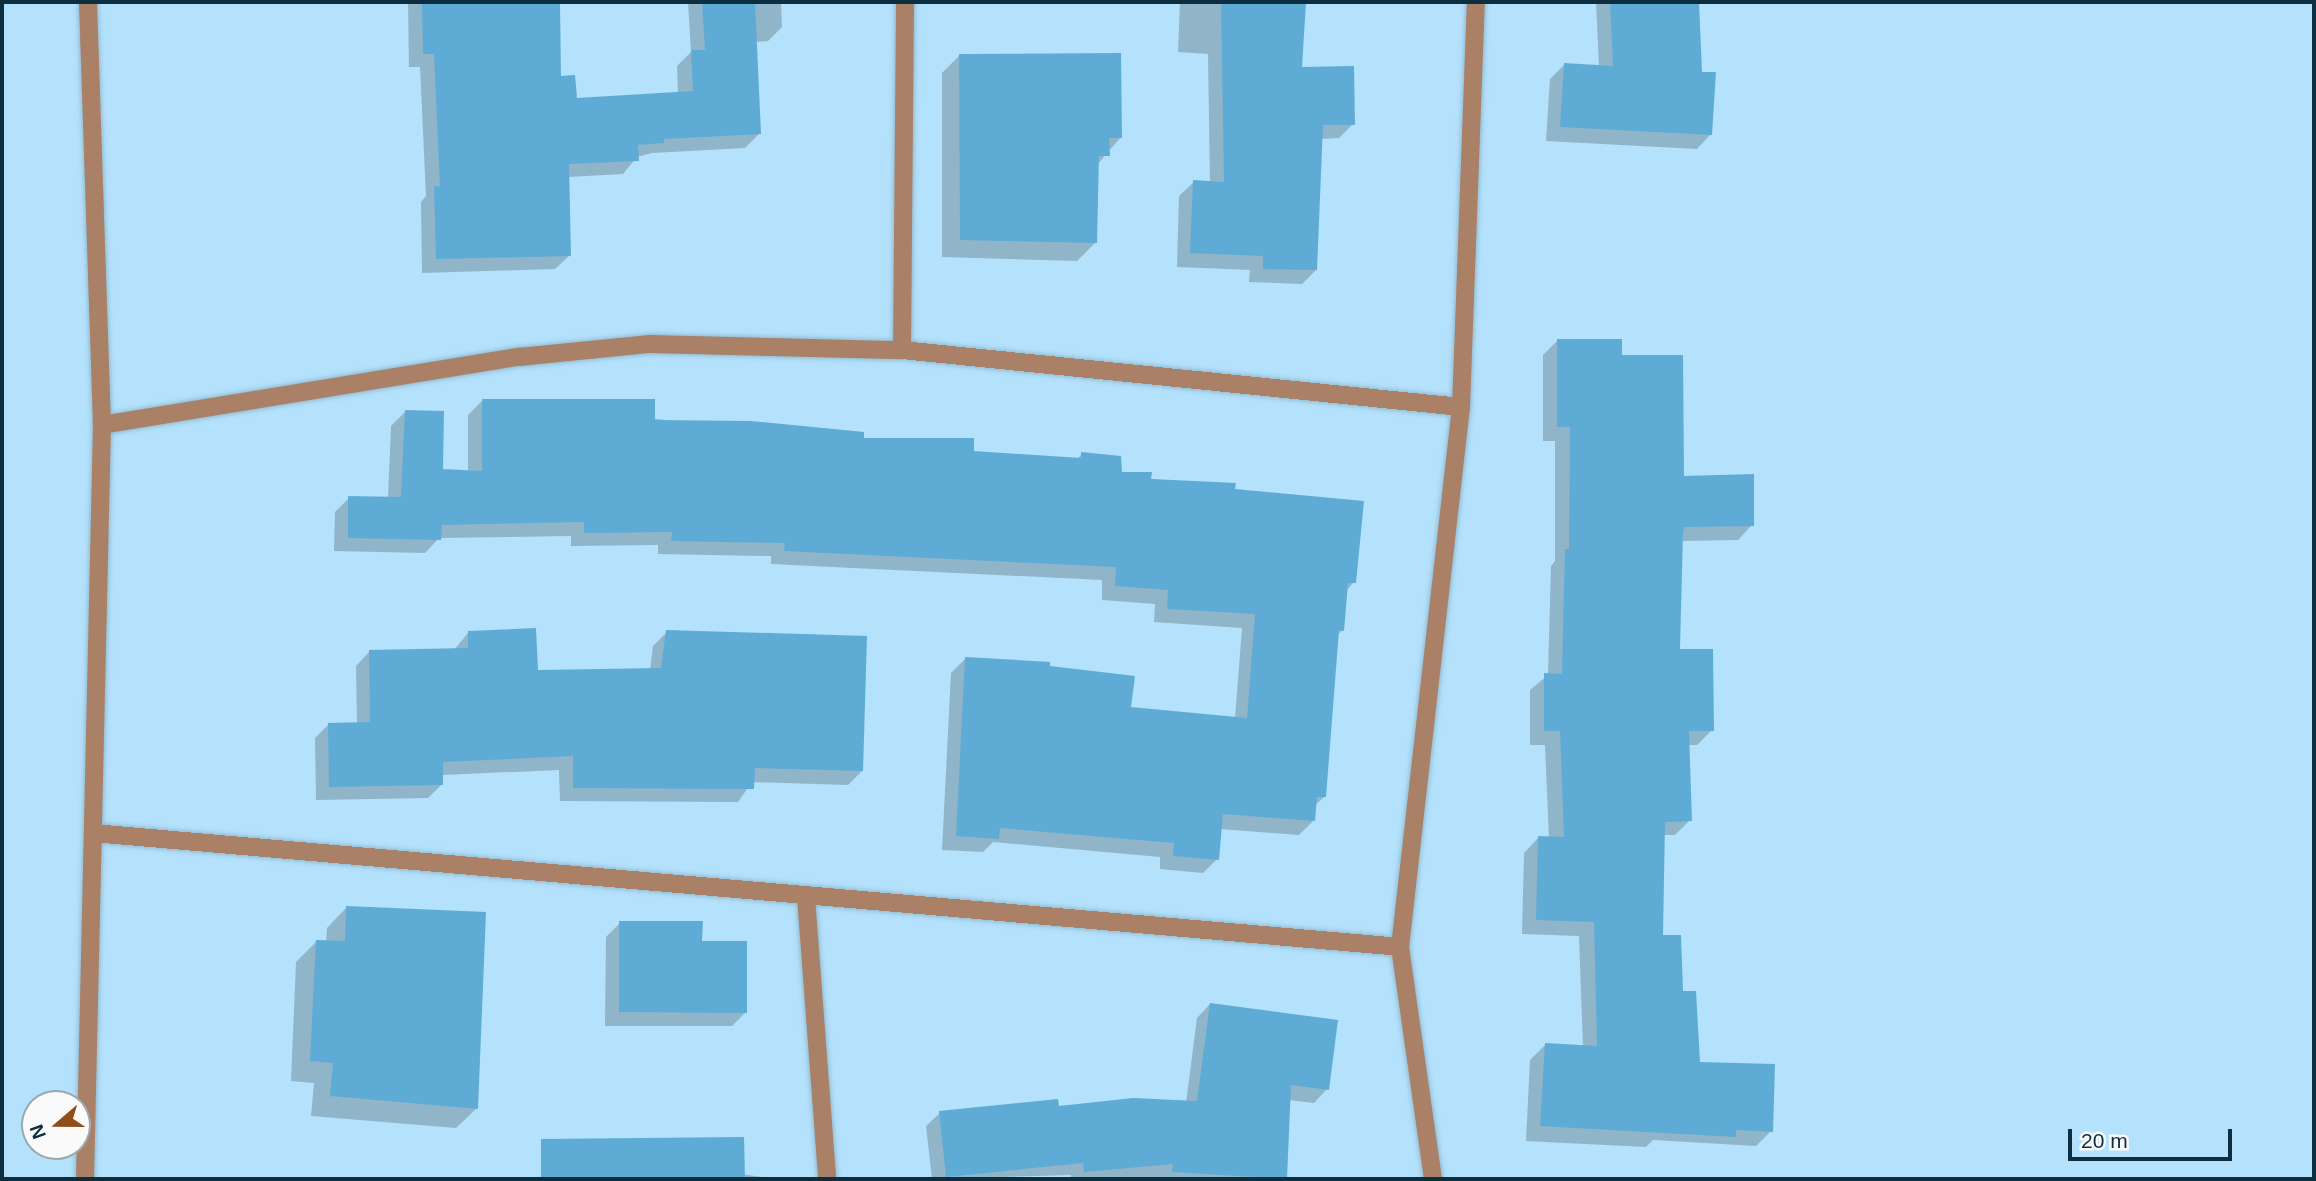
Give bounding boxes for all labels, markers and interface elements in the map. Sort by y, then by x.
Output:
north arrow [21,1090,91,1160]
scale bar [2071,1114,2236,1158]
text: N [25,1122,50,1142]
text: 20 m [2081,1129,2128,1152]

